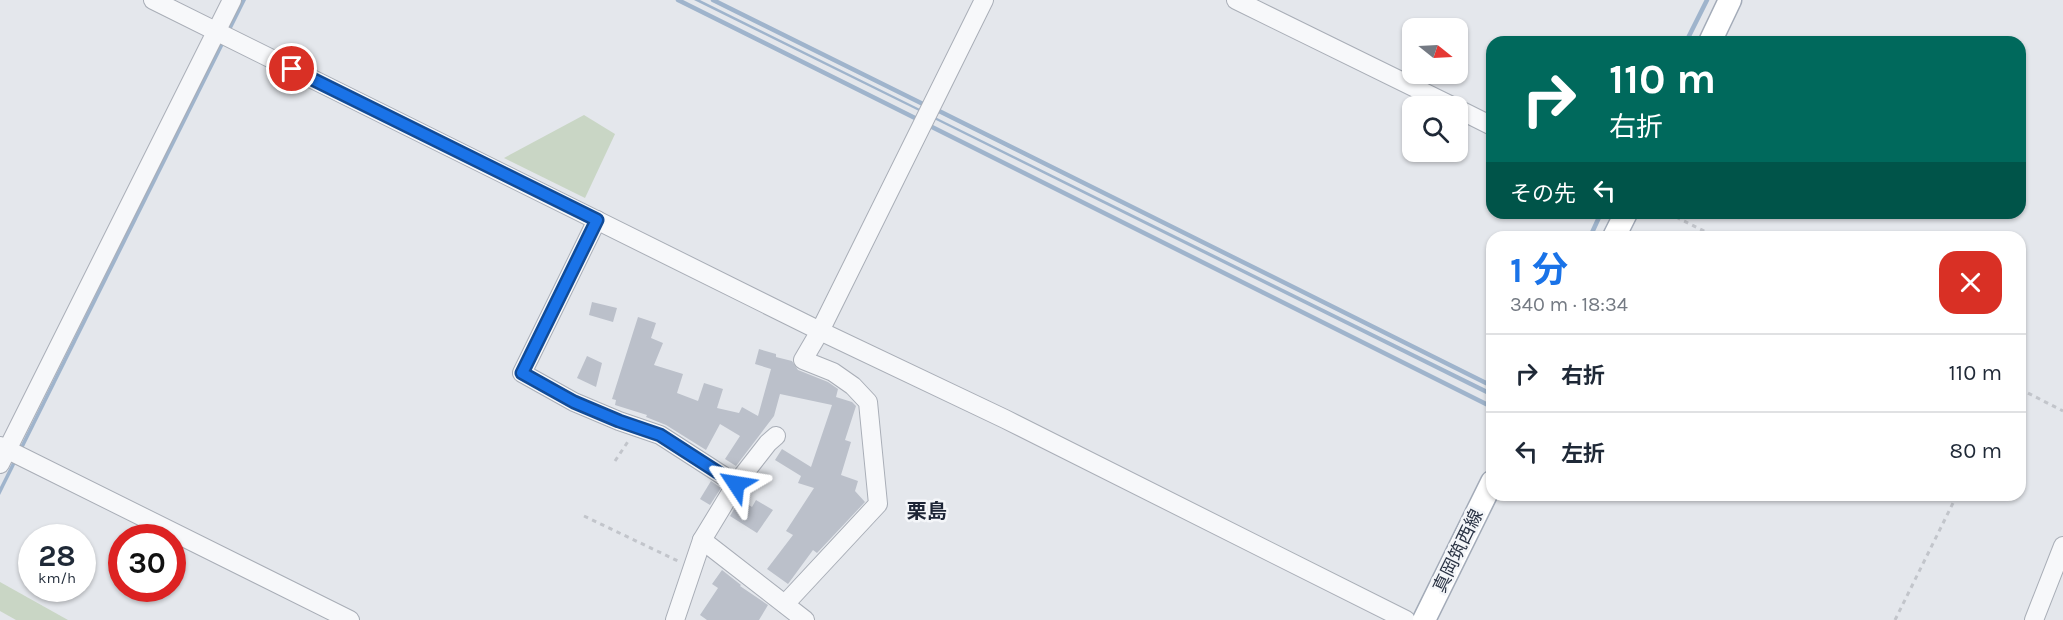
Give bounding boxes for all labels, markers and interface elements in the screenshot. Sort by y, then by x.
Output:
north arrow [1402,18,1468,84]
map controls [1402,18,1468,162]
pin [266,43,317,94]
icon: arrive [275,52,308,85]
text: 110 m [1609,54,1716,104]
icon: right [1510,60,1588,138]
button: search [1402,96,1468,162]
text: 右折 [1609,111,1663,143]
icon: left [1588,174,1621,207]
text: その先 [1510,181,1576,207]
text: 1 分 [1510,249,1568,291]
button: close [1939,251,2002,314]
text: 340 m · 18:34 [1510,293,1628,316]
icon: right [1510,357,1543,390]
text: 110 m [1949,360,2002,386]
text: 右折 [1561,363,1605,389]
icon: left [1510,435,1543,468]
text: 80 m [1950,438,2002,464]
text: 左折 [1561,441,1605,467]
position arrow [704,452,768,516]
district label: 栗島 [907,500,947,523]
street label: 真岡筑西線 [1428,506,1488,596]
speed limit sign: 30 [108,524,186,602]
text: 28 [38,538,76,574]
text: km/h [38,569,76,587]

